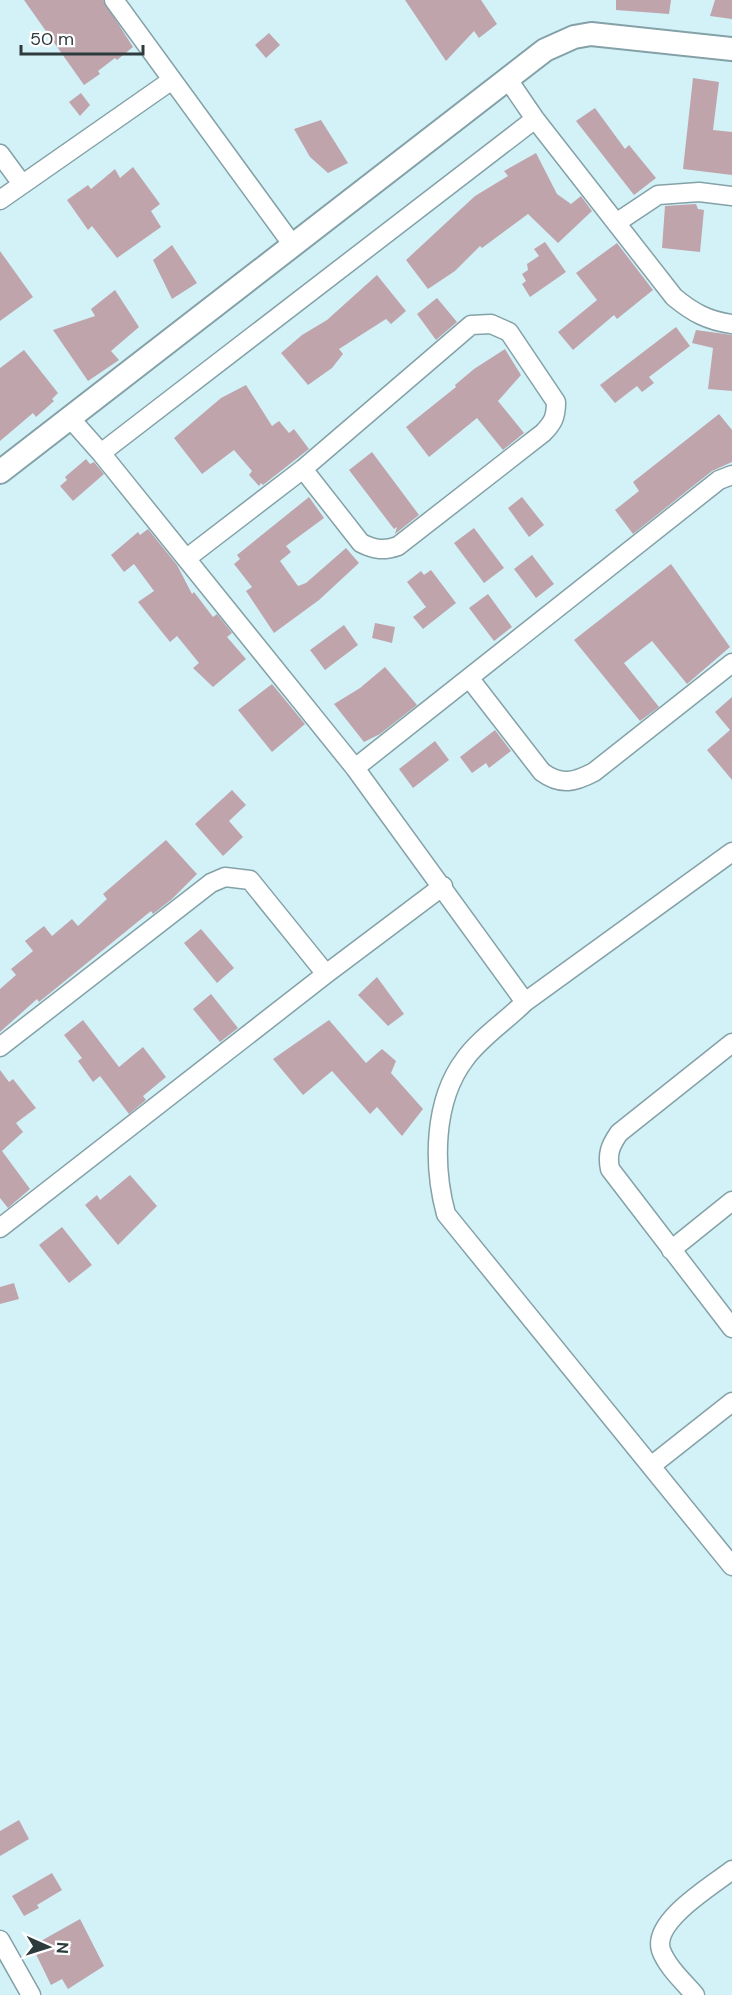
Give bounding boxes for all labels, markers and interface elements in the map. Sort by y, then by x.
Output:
scale bar [21,18,142,56]
text: 50 m [30,27,74,51]
north arrow [18,1917,78,1977]
text: N [52,1941,73,1954]

